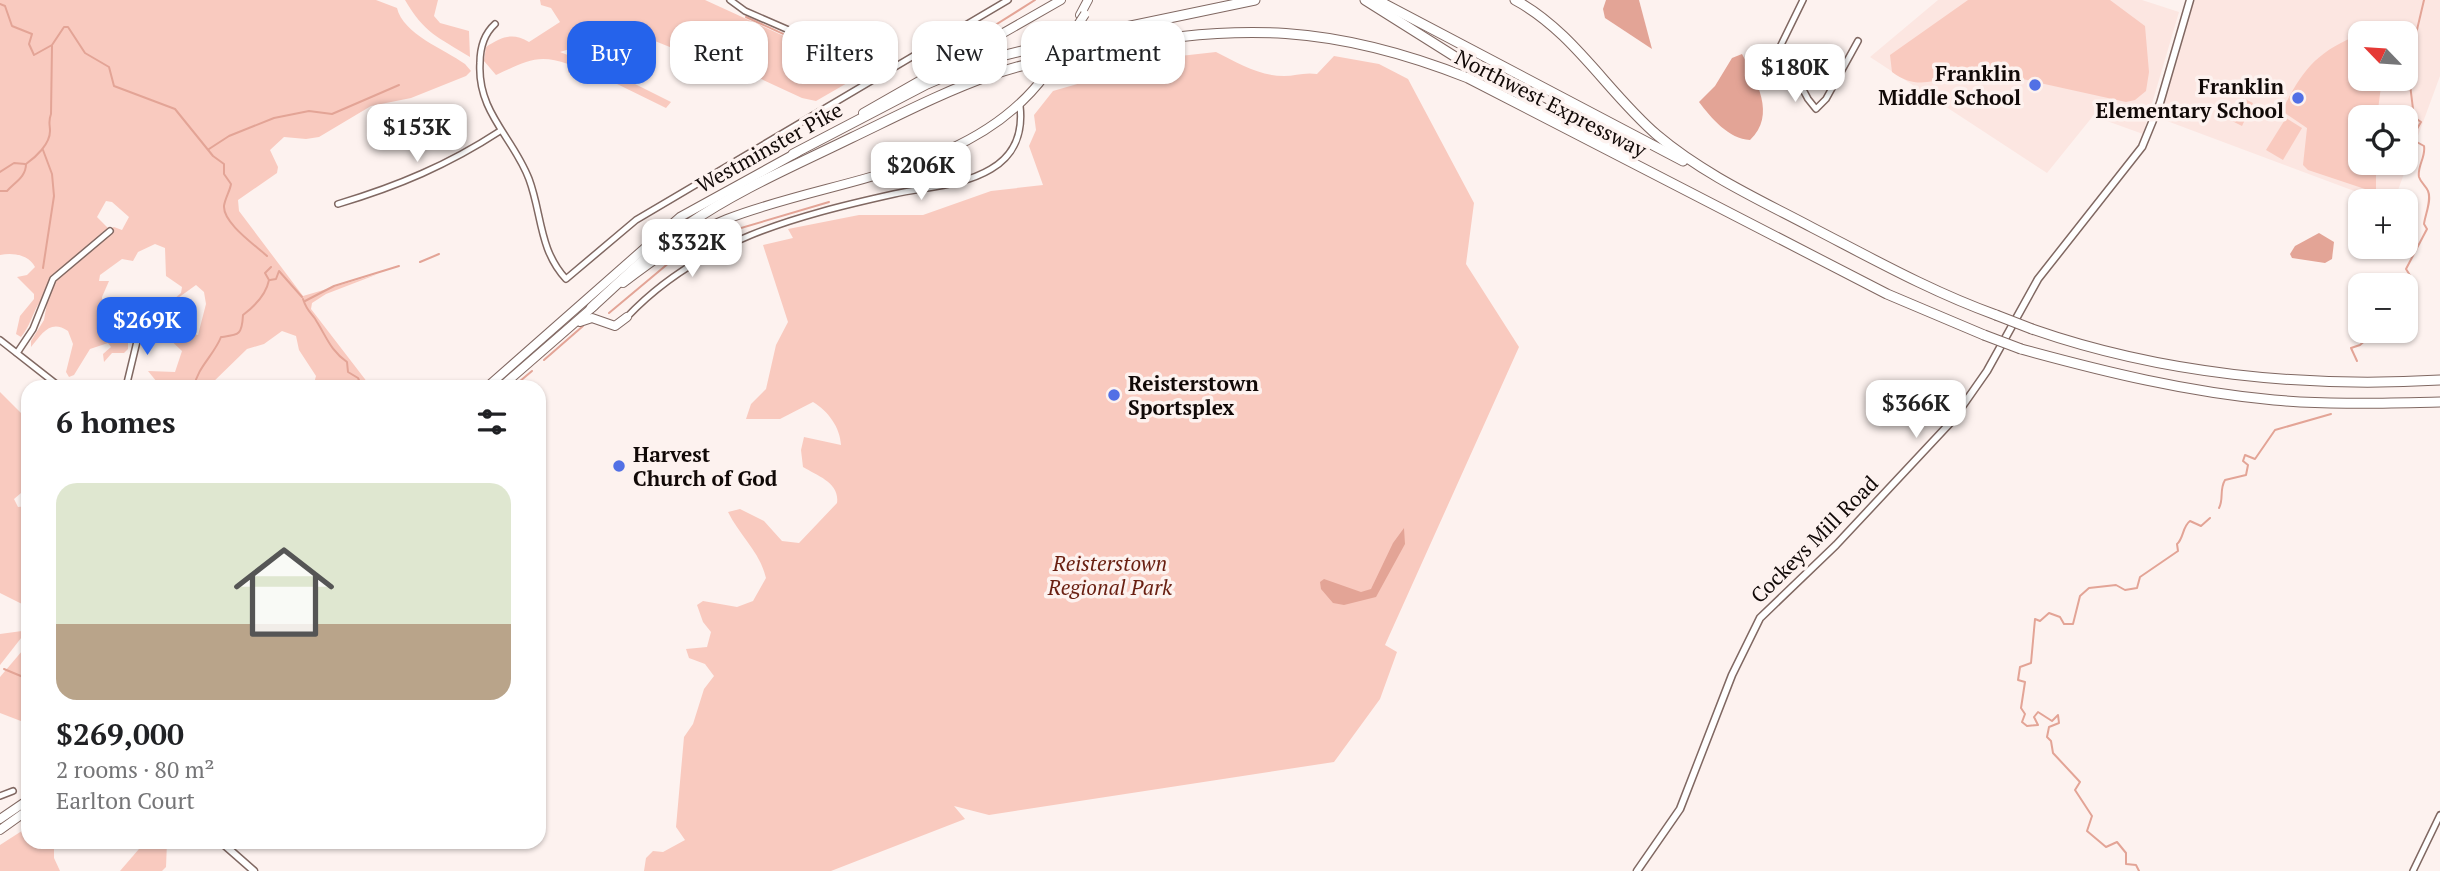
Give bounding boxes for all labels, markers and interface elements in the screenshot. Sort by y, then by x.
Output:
chip: Buy [567,21,656,84]
chip: Rent [670,21,768,84]
chip: Filters [782,21,898,84]
chip: New [912,21,1007,84]
chip: Apartment [1021,21,1185,84]
north arrow [2348,21,2418,91]
map controls [2348,21,2418,343]
street label: Northwest Expressway [1451,43,1652,164]
pin: $180K [1746,44,1844,104]
text: $180K [1761,51,1829,82]
place label: Franklin Middle School [1878,59,2021,111]
place label: Franklin Elementary School [2096,72,2284,124]
marker: Franklin Middle School [2027,77,2043,93]
marker: Franklin Elementary School [2290,90,2306,106]
street label: Westminster Pike [691,95,847,199]
pin: $153K [368,104,466,164]
button: locate [2348,105,2418,175]
text: $153K [383,111,451,142]
pin: $206K [872,142,970,202]
text: $206K [887,149,955,180]
button: + [2348,189,2418,259]
pin: $332K [643,219,741,279]
text: $332K [658,226,726,257]
button: − [2348,273,2418,343]
pin: $269K [98,298,196,357]
text: $269K [113,304,181,335]
place label: Reisterstown Sportsplex [1128,369,1259,421]
pin: $366K [1867,380,1965,440]
marker: Reisterstown Sportsplex [1106,387,1122,403]
text: $366K [1882,387,1950,418]
text: 6 homes [56,402,175,442]
icon: filters [473,403,511,441]
place label: Harvest Church of God [633,440,778,492]
marker: Harvest Church of God [611,458,627,474]
street label: Cockeys Mill Road [1744,469,1884,609]
icon: home [221,529,347,655]
park label: Reisterstown Regional Park [1047,549,1173,601]
text: $269,000 [56,714,184,754]
text: 2 rooms · 80 m² [56,754,215,785]
text: Earlton Court [56,785,195,816]

